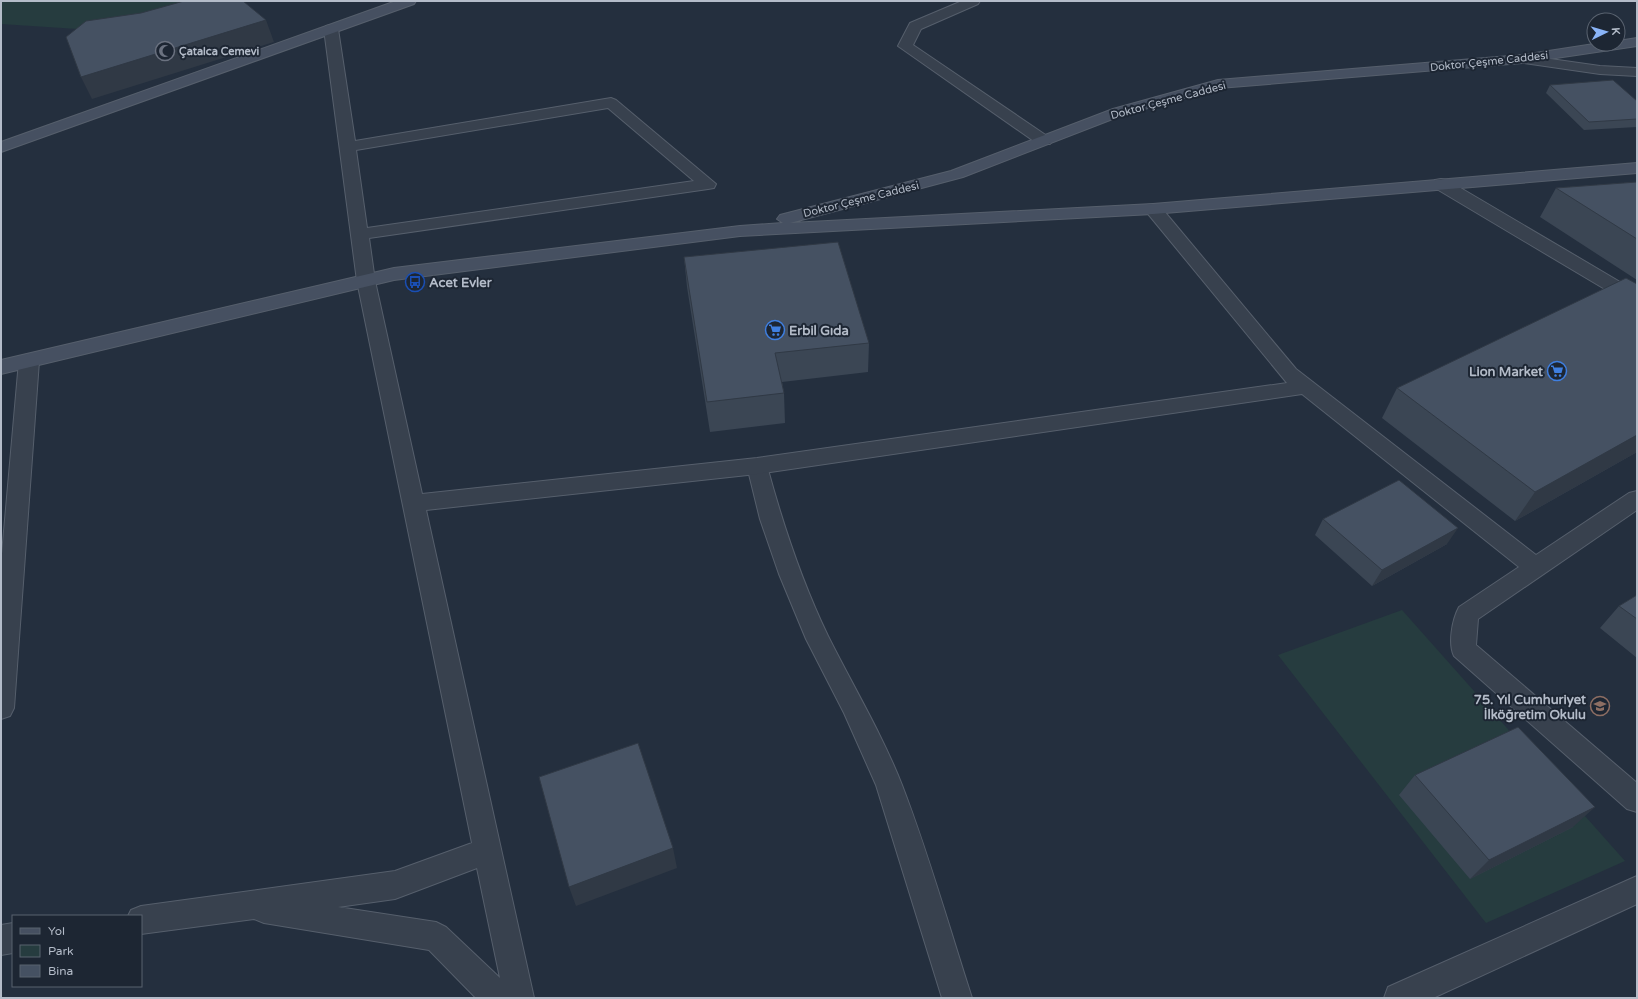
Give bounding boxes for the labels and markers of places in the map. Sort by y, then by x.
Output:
mosque icon: Çatalca Cemevi [154,40,176,62]
place label: Çatalca Cemevi [179,45,260,59]
bus stop icon: Acet Evler [404,271,426,293]
place label: Acet Evler [429,275,493,291]
supermarket icon: Erbil Gıda [764,319,786,341]
place label: Erbil Gıda [789,323,849,339]
supermarket icon: Lion Market [1546,360,1568,382]
place label: Lion Market [1469,364,1543,380]
place label: 75. Yıl Cumhuriyet İlköğretim Okulu [1474,692,1586,723]
school or university icon: 75. Yıl Cumhuriyet İlköğretim Okulu [1589,695,1611,717]

